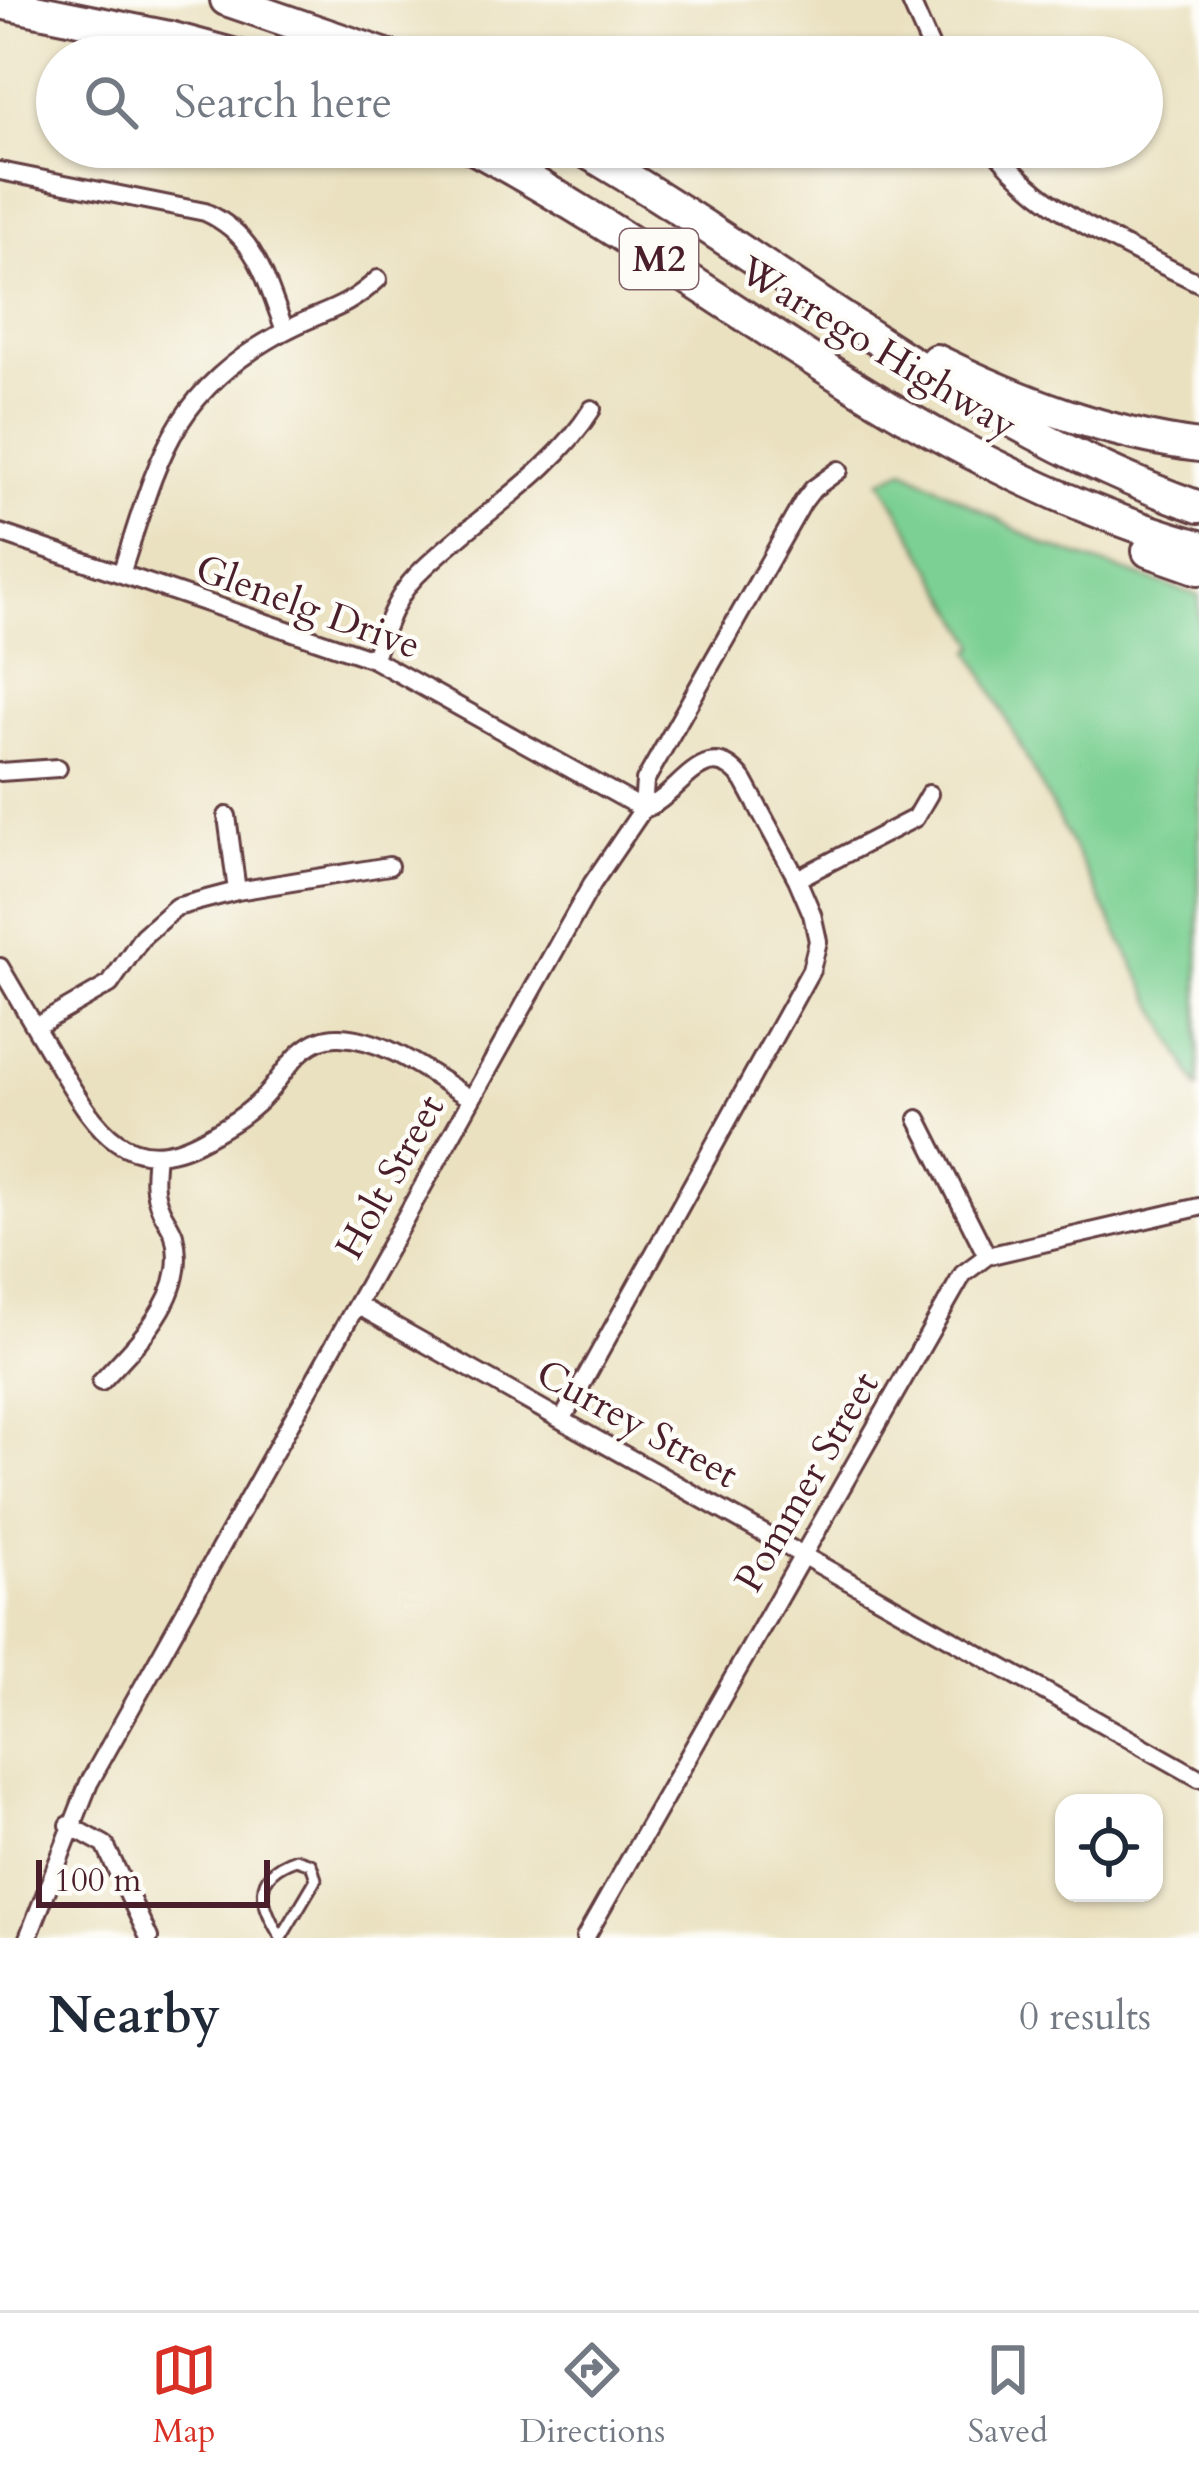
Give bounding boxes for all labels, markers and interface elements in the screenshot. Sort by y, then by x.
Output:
search box [36,36,1163,168]
icon: search [78,69,144,135]
text: Search here [174,72,392,133]
road number: M2 [620,229,698,289]
street label: Warrego Highway [728,244,1027,452]
street label: Glenelg Drive [189,542,427,672]
street label: Holt Street [323,1085,457,1269]
street label: Currey Street [527,1347,747,1501]
street label: Pommer Street [722,1362,892,1602]
map controls [1055,1794,1163,1902]
button: locate [1055,1794,1163,1902]
scale bar [36,1854,270,1907]
text: 100 m [54,1858,141,1903]
text: Nearby [48,1981,220,2051]
text: 0 results [1019,1990,1151,2043]
tab: Map [151,2337,217,2454]
tab: Directions [520,2337,665,2454]
tab: Saved [968,2337,1048,2454]

